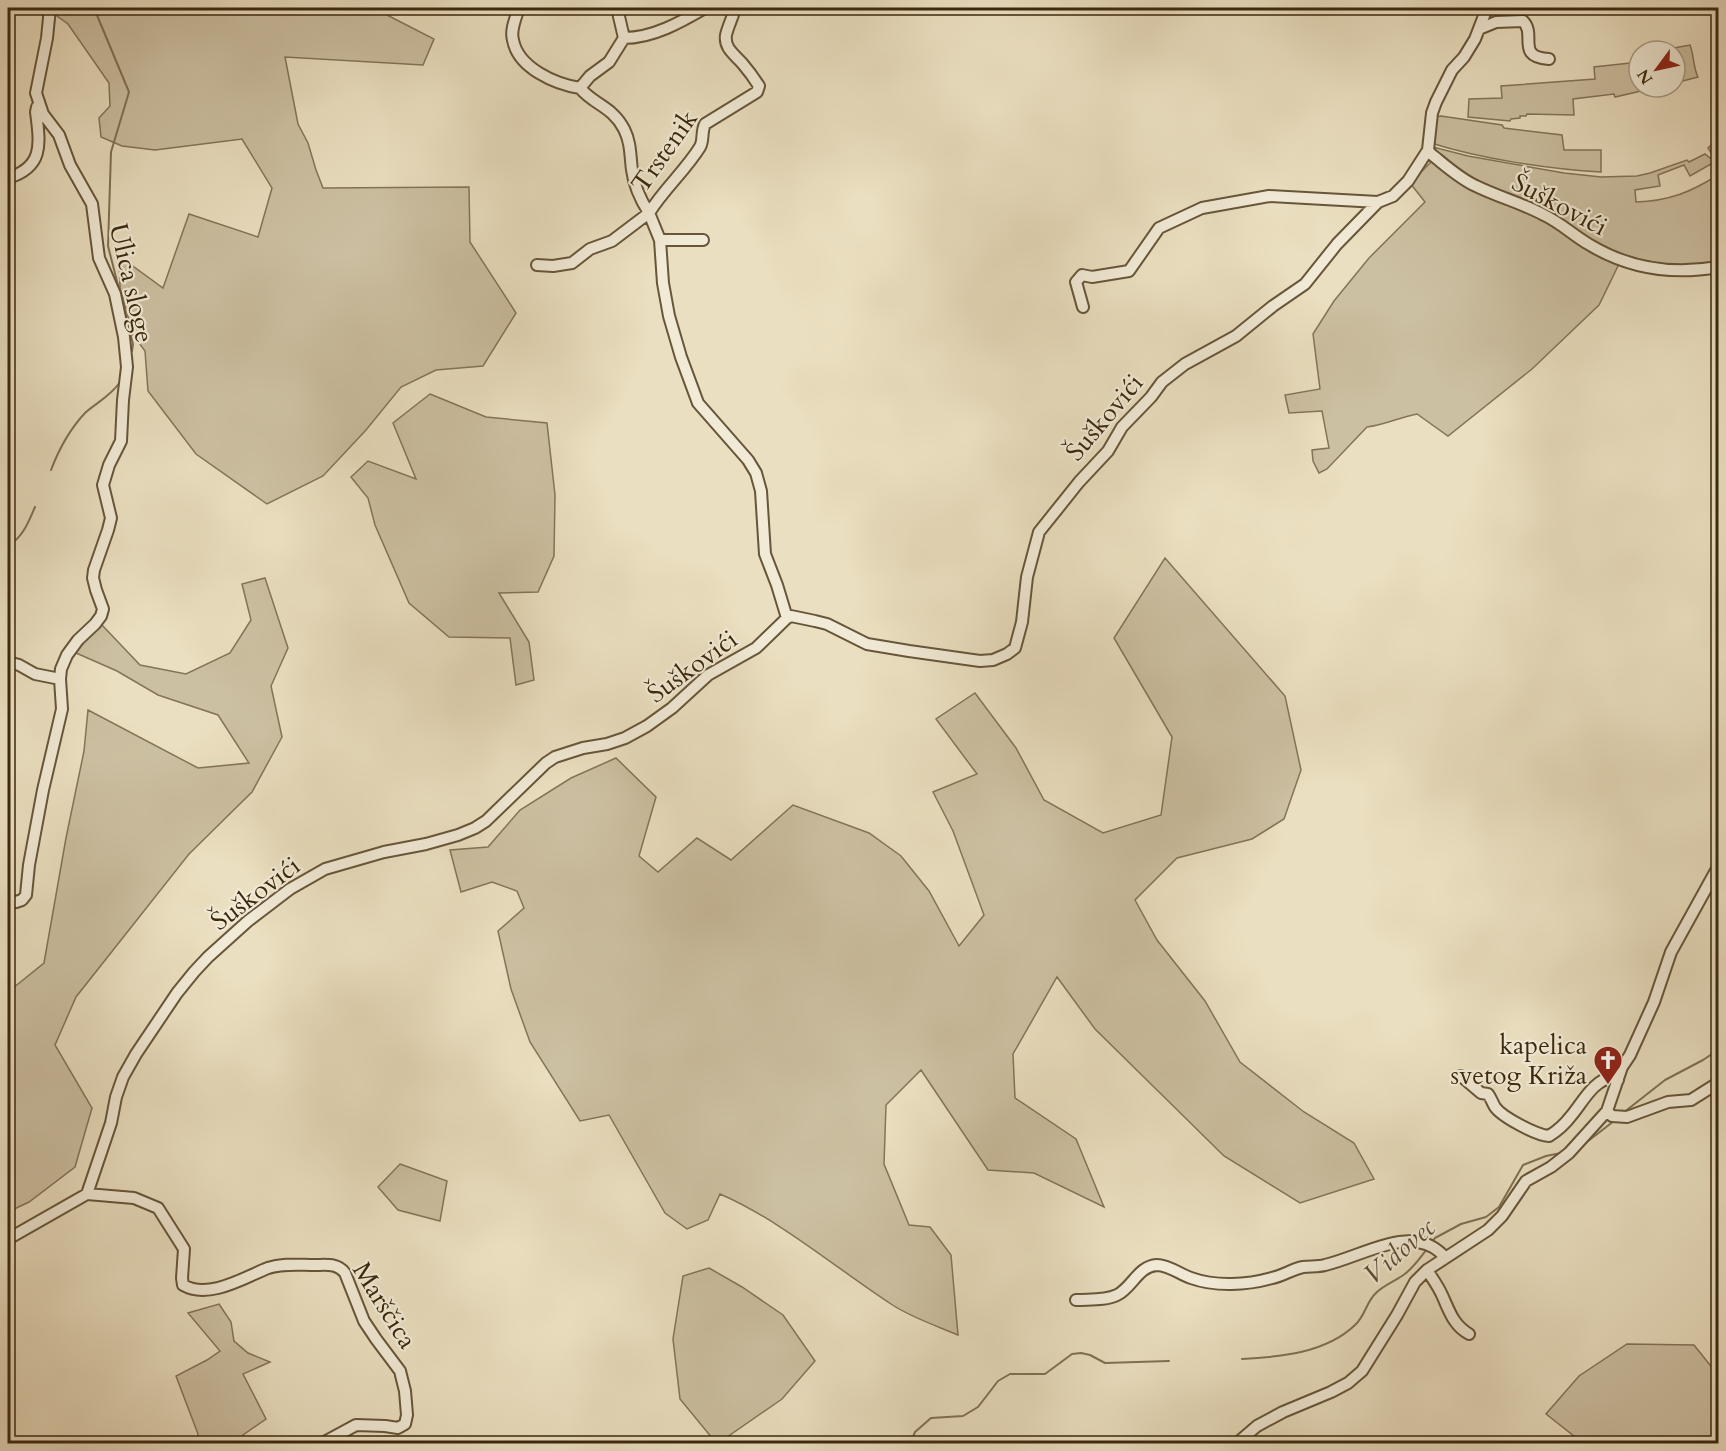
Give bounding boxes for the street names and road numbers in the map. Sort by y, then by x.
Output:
street label: Trstenik [623,103,706,200]
street label: Šuškovići [1506,165,1614,244]
street label: Ulica sloge [101,220,162,346]
street label: Šuškovići [1058,366,1151,468]
street label: Šuškovići [640,622,744,711]
street label: Šuškovići [203,848,307,939]
street label: Marščica [344,1255,425,1355]

